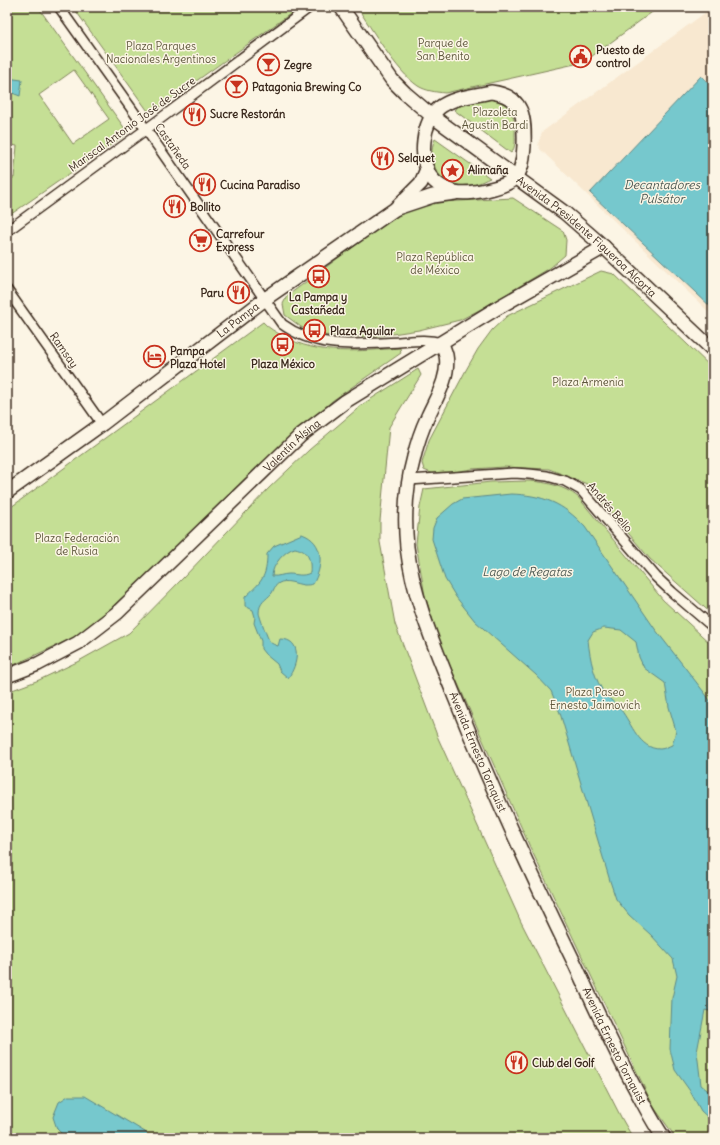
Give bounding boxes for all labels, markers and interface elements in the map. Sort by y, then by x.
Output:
park label: Parque de San Benito [416,36,470,63]
park label: Plaza Parques Nacionales Argentinos [106,39,216,66]
public building icon: Puesto de control [568,43,594,69]
place label: Puesto de control [596,43,645,70]
bar icon: Zegre [255,52,281,78]
place label: Zegre [284,58,312,73]
street label: Mariscal Antonio José de Sucre [66,73,198,175]
bar icon: Patagonia Brewing Co [223,74,249,100]
place label: Patagonia Brewing Co [252,80,361,95]
restaurant icon: Sucre Restorán [182,101,208,127]
park label: Plazoleta Agustín Bardi [462,105,528,132]
place label: Sucre Restorán [210,107,286,121]
street label: Castañeda [152,120,194,172]
restaurant icon: Selquet [369,145,395,171]
place label: Selquet [398,151,435,166]
place icon: Alimaña [439,157,465,183]
place label: Alimaña [468,163,509,177]
restaurant icon: Cucina Paradiso [191,172,217,198]
street label: Avenida Presidente Figueroa Alcorta [514,173,659,300]
water label: Decantadores Pulsátor [624,177,701,206]
place label: Cucina Paradiso [220,178,300,192]
restaurant icon: Bollito [162,194,188,220]
place label: Bollito [190,200,221,214]
supermarket icon: Carrefour Express [188,227,214,253]
place label: Carrefour Express [216,227,265,255]
park label: Plaza República de México [396,250,474,277]
bus stop icon: La Pampa y Castañeda [305,264,331,290]
restaurant icon: Paru [226,280,252,306]
place label: Paru [200,286,225,300]
place label: La Pampa y Castañeda [289,290,347,317]
street label: La Pampa [214,299,262,341]
bus stop icon: Plaza Aguilar [301,318,327,344]
place label: Plaza Aguilar [330,324,395,339]
street label: Ramsay [47,329,81,371]
bus stop icon: Plaza México [270,331,296,357]
hotel icon: Pampa Plaza Hotel [141,344,167,370]
place label: Pampa Plaza Hotel [170,344,225,371]
place label: Plaza México [251,357,315,371]
park label: Plaza Armenia [552,375,624,389]
street label: Valentín Alsina [260,416,323,475]
street label: Andrés Bello [584,479,636,535]
park label: Plaza Federación de Rusia [35,531,119,558]
water label: Lago de Regatas [482,564,573,579]
park label: Plaza Paseo Ernesto Jaimovich [550,685,640,712]
street label: Avenida Ernesto Tornquist [446,690,510,814]
street label: Avenida Ernesto Tornquist [580,985,650,1107]
restaurant icon: Club del Golf [503,1050,529,1076]
place label: Club del Golf [532,1056,595,1070]

